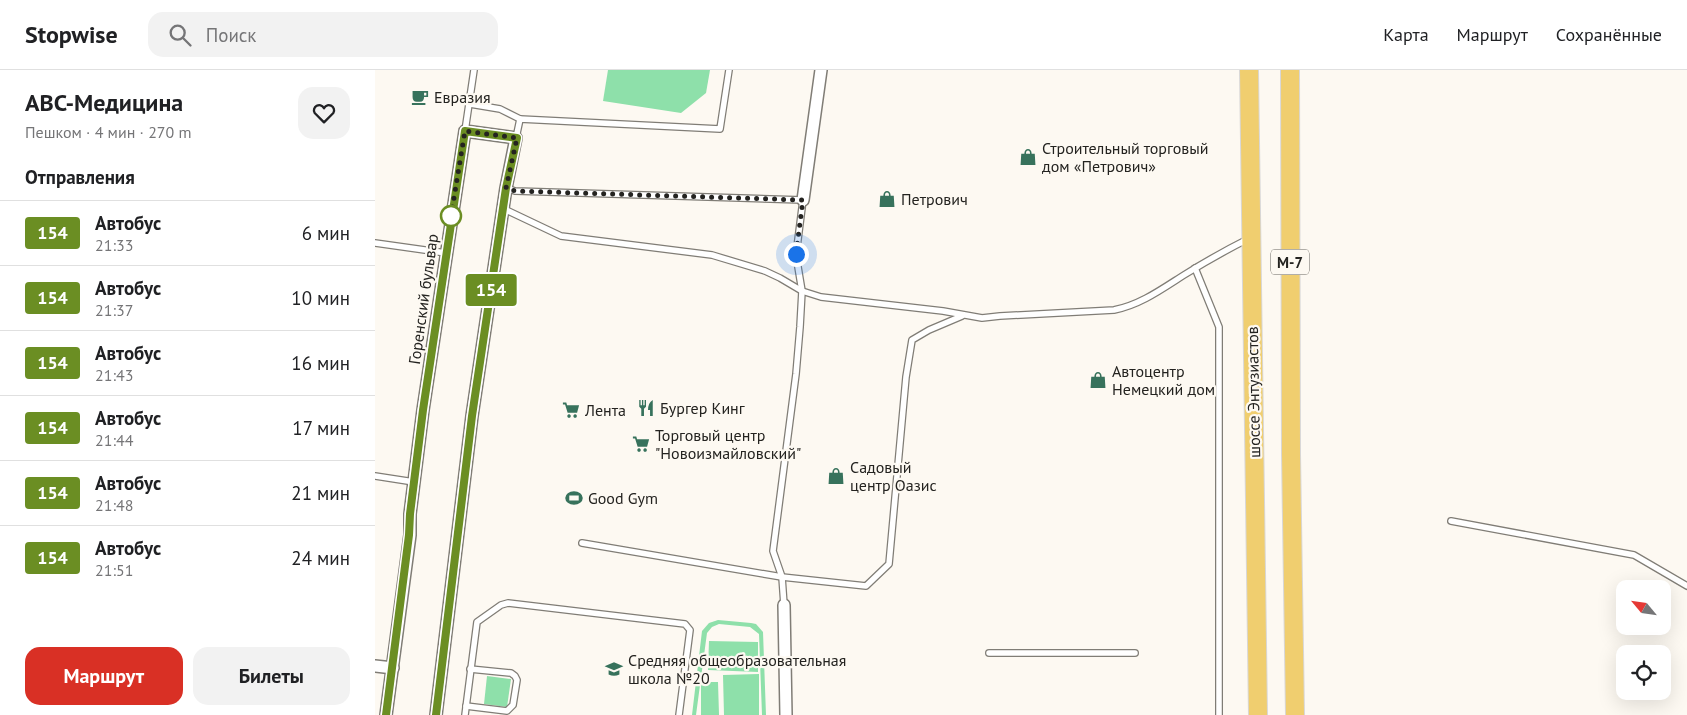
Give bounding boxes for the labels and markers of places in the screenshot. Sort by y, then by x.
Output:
cafe icon: Евразия [410,87,430,107]
place label: Евразия [434,87,491,107]
place label: Строительный торговый дом «Петрович» [1042,138,1209,176]
shop icon: Строительный торговый дом «Петрович» [1018,147,1038,167]
shop icon: Петрович [877,189,897,209]
place label: Петрович [901,189,968,209]
unlabelled marker [440,205,462,227]
place label: Автоцентр Немецкий дом [1112,361,1215,399]
shop icon: Автоцентр Немецкий дом [1088,370,1108,390]
restaurant icon: Бургер Кинг [636,398,656,418]
place label: Бургер Кинг [660,398,745,418]
supermarket icon: Лента [561,400,581,420]
place label: Лента [584,400,626,420]
place label: Торговый центр "Новоизмайловский" [655,425,801,463]
supermarket icon: Торговый центр "Новоизмайловский" [631,434,651,454]
place label: Садовый центр Оазис [850,457,937,495]
shop icon: Садовый центр Оазис [826,466,846,486]
sports icon: Good Gym [564,488,584,508]
place label: Good Gym [588,488,658,508]
place label: Средняя общеобразовательная школа №20 [628,650,846,688]
school or university icon: Средняя общеобразовательная школа №20 [604,659,624,679]

